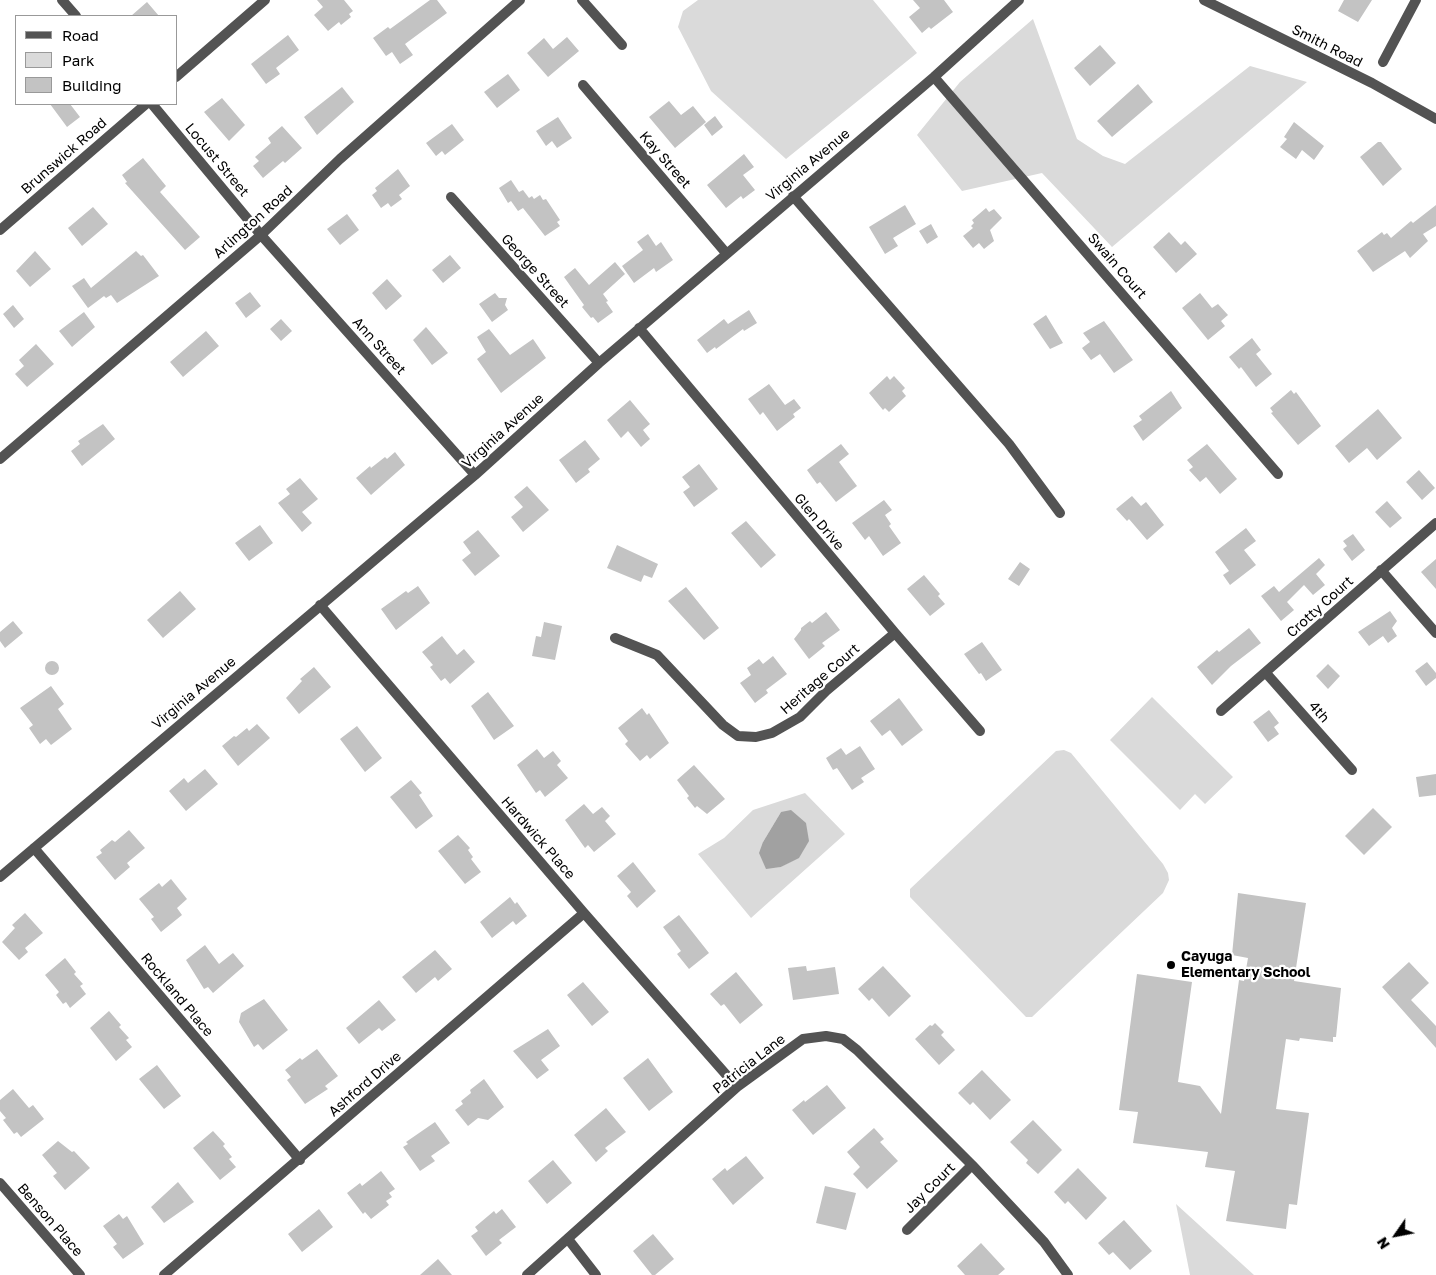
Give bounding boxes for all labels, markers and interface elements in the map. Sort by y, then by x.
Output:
legend [15,15,178,105]
street label: Smith Road [1289,21,1365,71]
text: Road [62,26,99,44]
text: Park [62,51,94,69]
text: Building [62,76,122,94]
street label: Brunswick Road [18,114,110,198]
street label: Locust Street [182,120,252,200]
street label: Virginia Avenue [763,125,853,205]
street label: Kay Street [636,128,694,192]
street label: Arlington Road [210,182,296,262]
street label: Swain Court [1084,230,1150,302]
street label: George Street [498,231,572,311]
street label: Ann Street [349,314,409,378]
street label: Virginia Avenue [459,390,547,472]
street label: Glen Drive [790,490,848,554]
street label: Crotty Court [1283,573,1357,641]
street label: Heritage Court [777,640,863,718]
street label: Virginia Avenue [149,653,239,733]
street label: 4th [1305,698,1333,726]
street label: Hardwick Place [498,793,578,883]
place label: Cayuga Elementary School [1181,949,1310,982]
street label: Rockland Place [137,950,217,1040]
marker: Cayuga Elementary School [1165,959,1177,971]
street label: Patricia Lane [709,1031,789,1097]
street label: Ashford Drive [325,1048,405,1120]
street label: Jay Court [901,1159,959,1217]
street label: Benson Place [14,1180,86,1260]
north arrow [1371,1210,1421,1260]
text: N [1373,1234,1393,1253]

